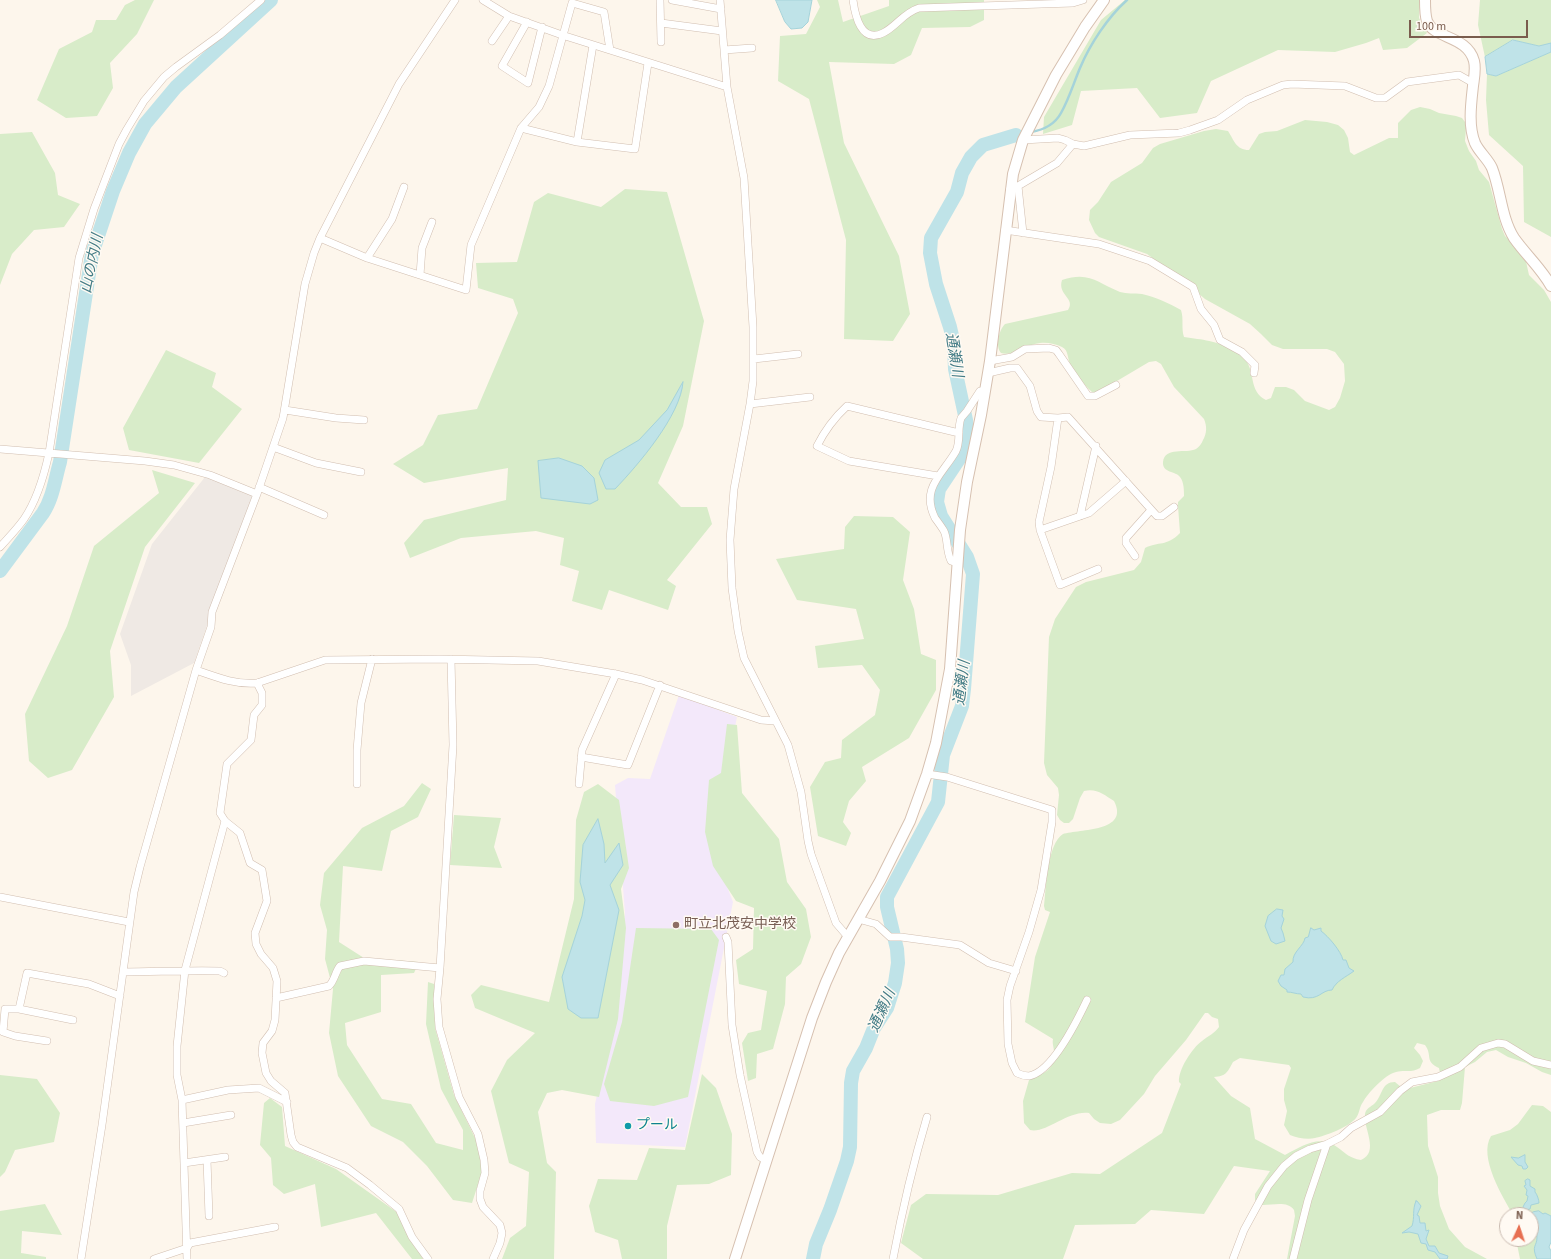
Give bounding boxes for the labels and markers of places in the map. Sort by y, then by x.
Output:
place label: 町立北茂安中学校 [684,917,796,933]
marker: 町立北茂安中学校 [671,920,681,930]
place label: プール [636,1118,678,1134]
marker: プール [623,1121,633,1131]

